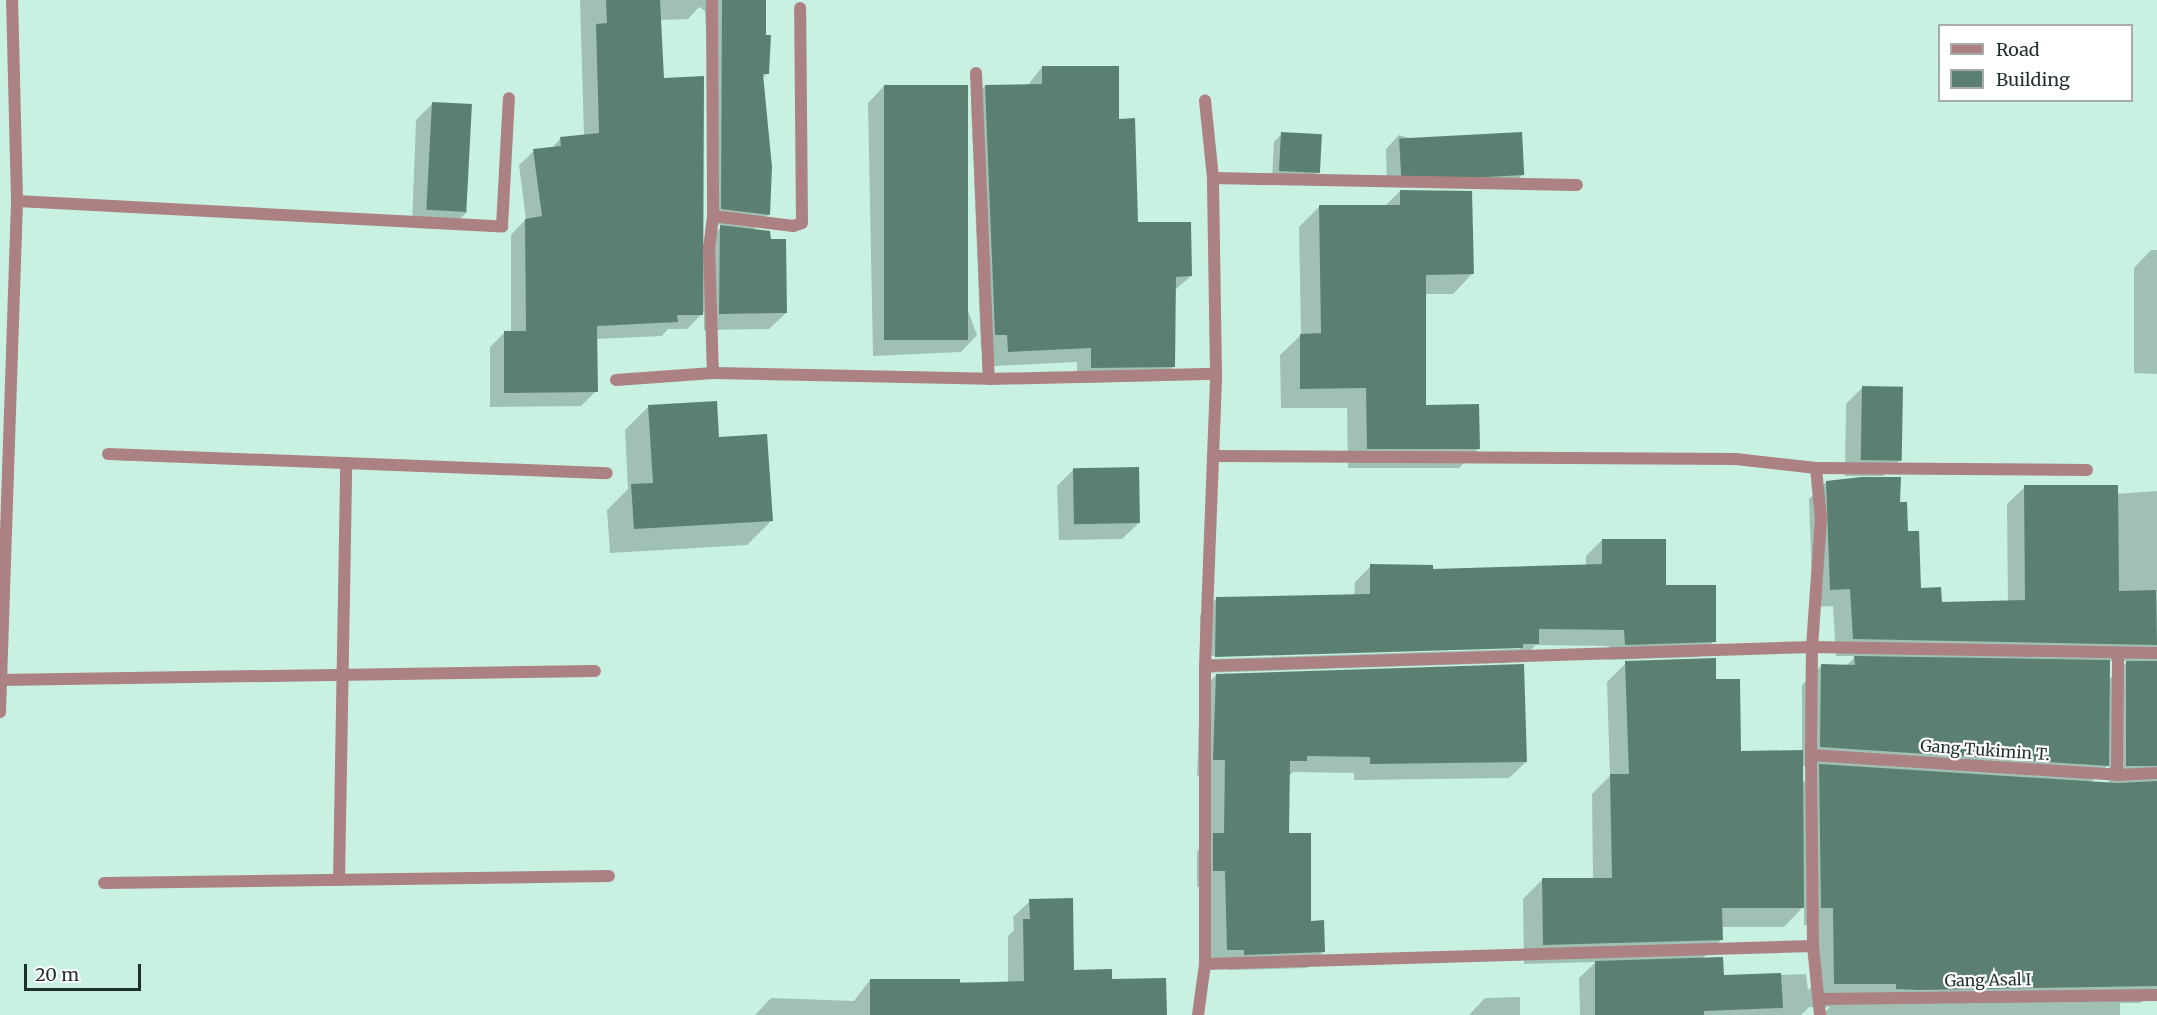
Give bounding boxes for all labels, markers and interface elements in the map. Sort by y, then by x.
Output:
legend [1938,24,2133,102]
text: Road [1996,38,2040,61]
text: Building [1996,68,2070,91]
street label: Gang Tukimin T. [1920,736,2050,764]
scale bar [27,952,144,990]
text: 20 m [35,963,79,986]
street label: Gang Asal I [1944,970,2032,990]

